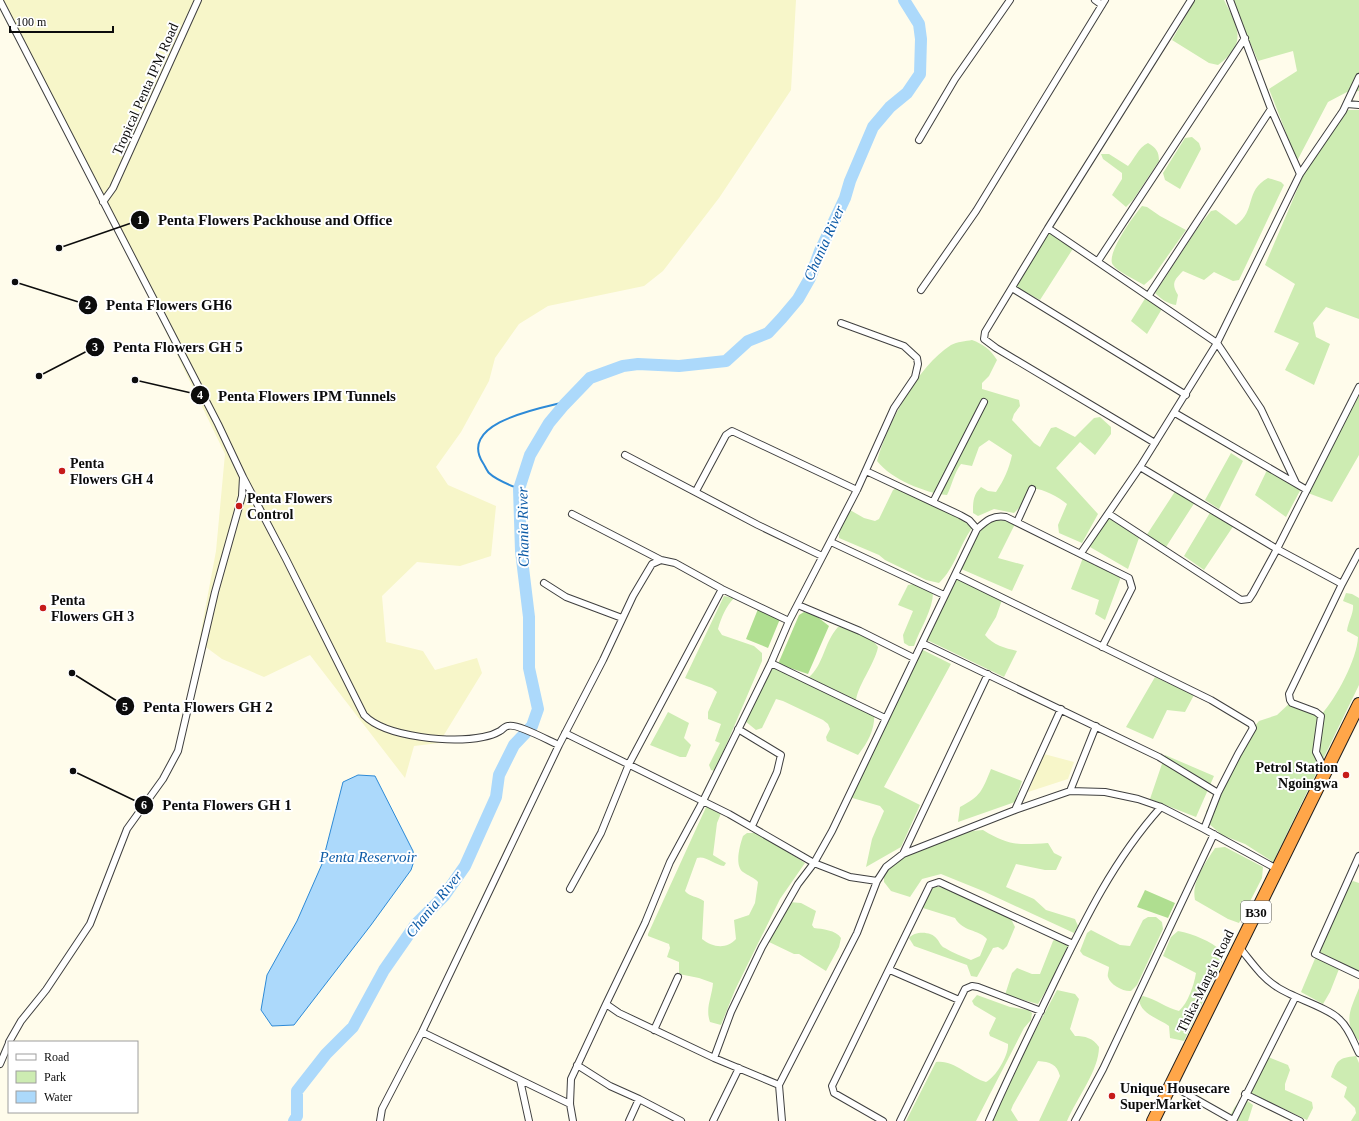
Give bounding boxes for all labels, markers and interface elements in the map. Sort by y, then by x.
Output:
scale bar [10,8,113,34]
text: 100 m [16,15,47,29]
street label: Tropical Penta IPM Road [110,21,181,158]
water label: Chania River [800,203,848,283]
callout: Penta Flowers Packhouse and Office [130,206,400,233]
text: Penta Flowers Packhouse and Office [158,212,392,228]
text: 1 [137,213,143,227]
callout: Penta Flowers GH6 [78,292,240,319]
text: Penta Flowers GH6 [106,297,232,313]
text: 2 [85,298,91,312]
callout: Penta Flowers GH 5 [85,333,250,360]
text: Penta Flowers GH 5 [113,339,243,355]
text: 3 [92,340,98,354]
callout: Penta Flowers IPM Tunnels [190,382,404,409]
text: 4 [197,388,203,402]
text: Penta Flowers IPM Tunnels [218,388,396,404]
place label: Penta Flowers GH 4 [70,456,153,487]
marker: Penta Flowers GH 4 [57,466,67,476]
water label: Chania River [514,487,532,567]
place label: Penta Flowers Control [247,491,333,522]
marker: Penta Flowers Control [234,501,244,511]
place label: Penta Flowers GH 3 [51,593,134,624]
marker: Penta Flowers GH 3 [38,603,48,613]
callout: Penta Flowers GH 2 [115,693,281,720]
text: Penta Flowers GH 2 [143,699,273,715]
text: 5 [122,700,128,714]
place label: Petrol Station Ngoingwa [1255,760,1338,791]
marker: Petrol Station Ngoingwa [1341,770,1351,780]
callout: Penta Flowers GH 1 [134,791,300,818]
text: Penta Flowers GH 1 [162,797,292,813]
text: 6 [141,798,147,812]
water label: Penta Reservoir [318,849,417,865]
water label: Chania River [402,868,466,940]
road number: B30 [1241,901,1271,923]
street label: Thika-Mang'u Road [1174,927,1237,1035]
legend [8,1041,138,1113]
text: Road [44,1050,69,1064]
text: Park [44,1070,66,1084]
place label: Unique Housecare SuperMarket [1120,1081,1230,1112]
text: Water [44,1090,72,1104]
marker: Unique Housecare SuperMarket [1107,1091,1117,1101]

